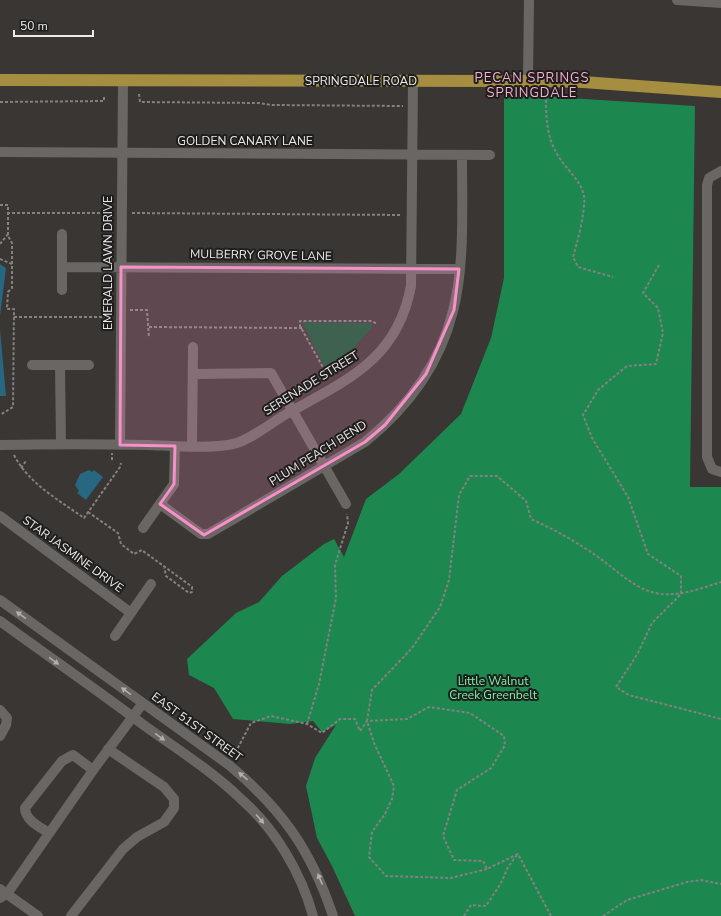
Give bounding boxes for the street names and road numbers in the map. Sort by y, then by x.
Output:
street label: SPRINGDALE ROAD [305,73,417,89]
street label: GOLDEN CANARY LANE [177,133,313,149]
street label: EMERALD LAWN DRIVE [100,196,116,330]
street label: MULBERRY GROVE LANE [190,246,332,264]
street label: SERENADE STREET [260,347,362,419]
street label: PLUM PEACH BEND [266,416,370,489]
street label: STAR JASMINE DRIVE [19,512,127,596]
street label: EAST 51ST STREET [148,689,246,766]

